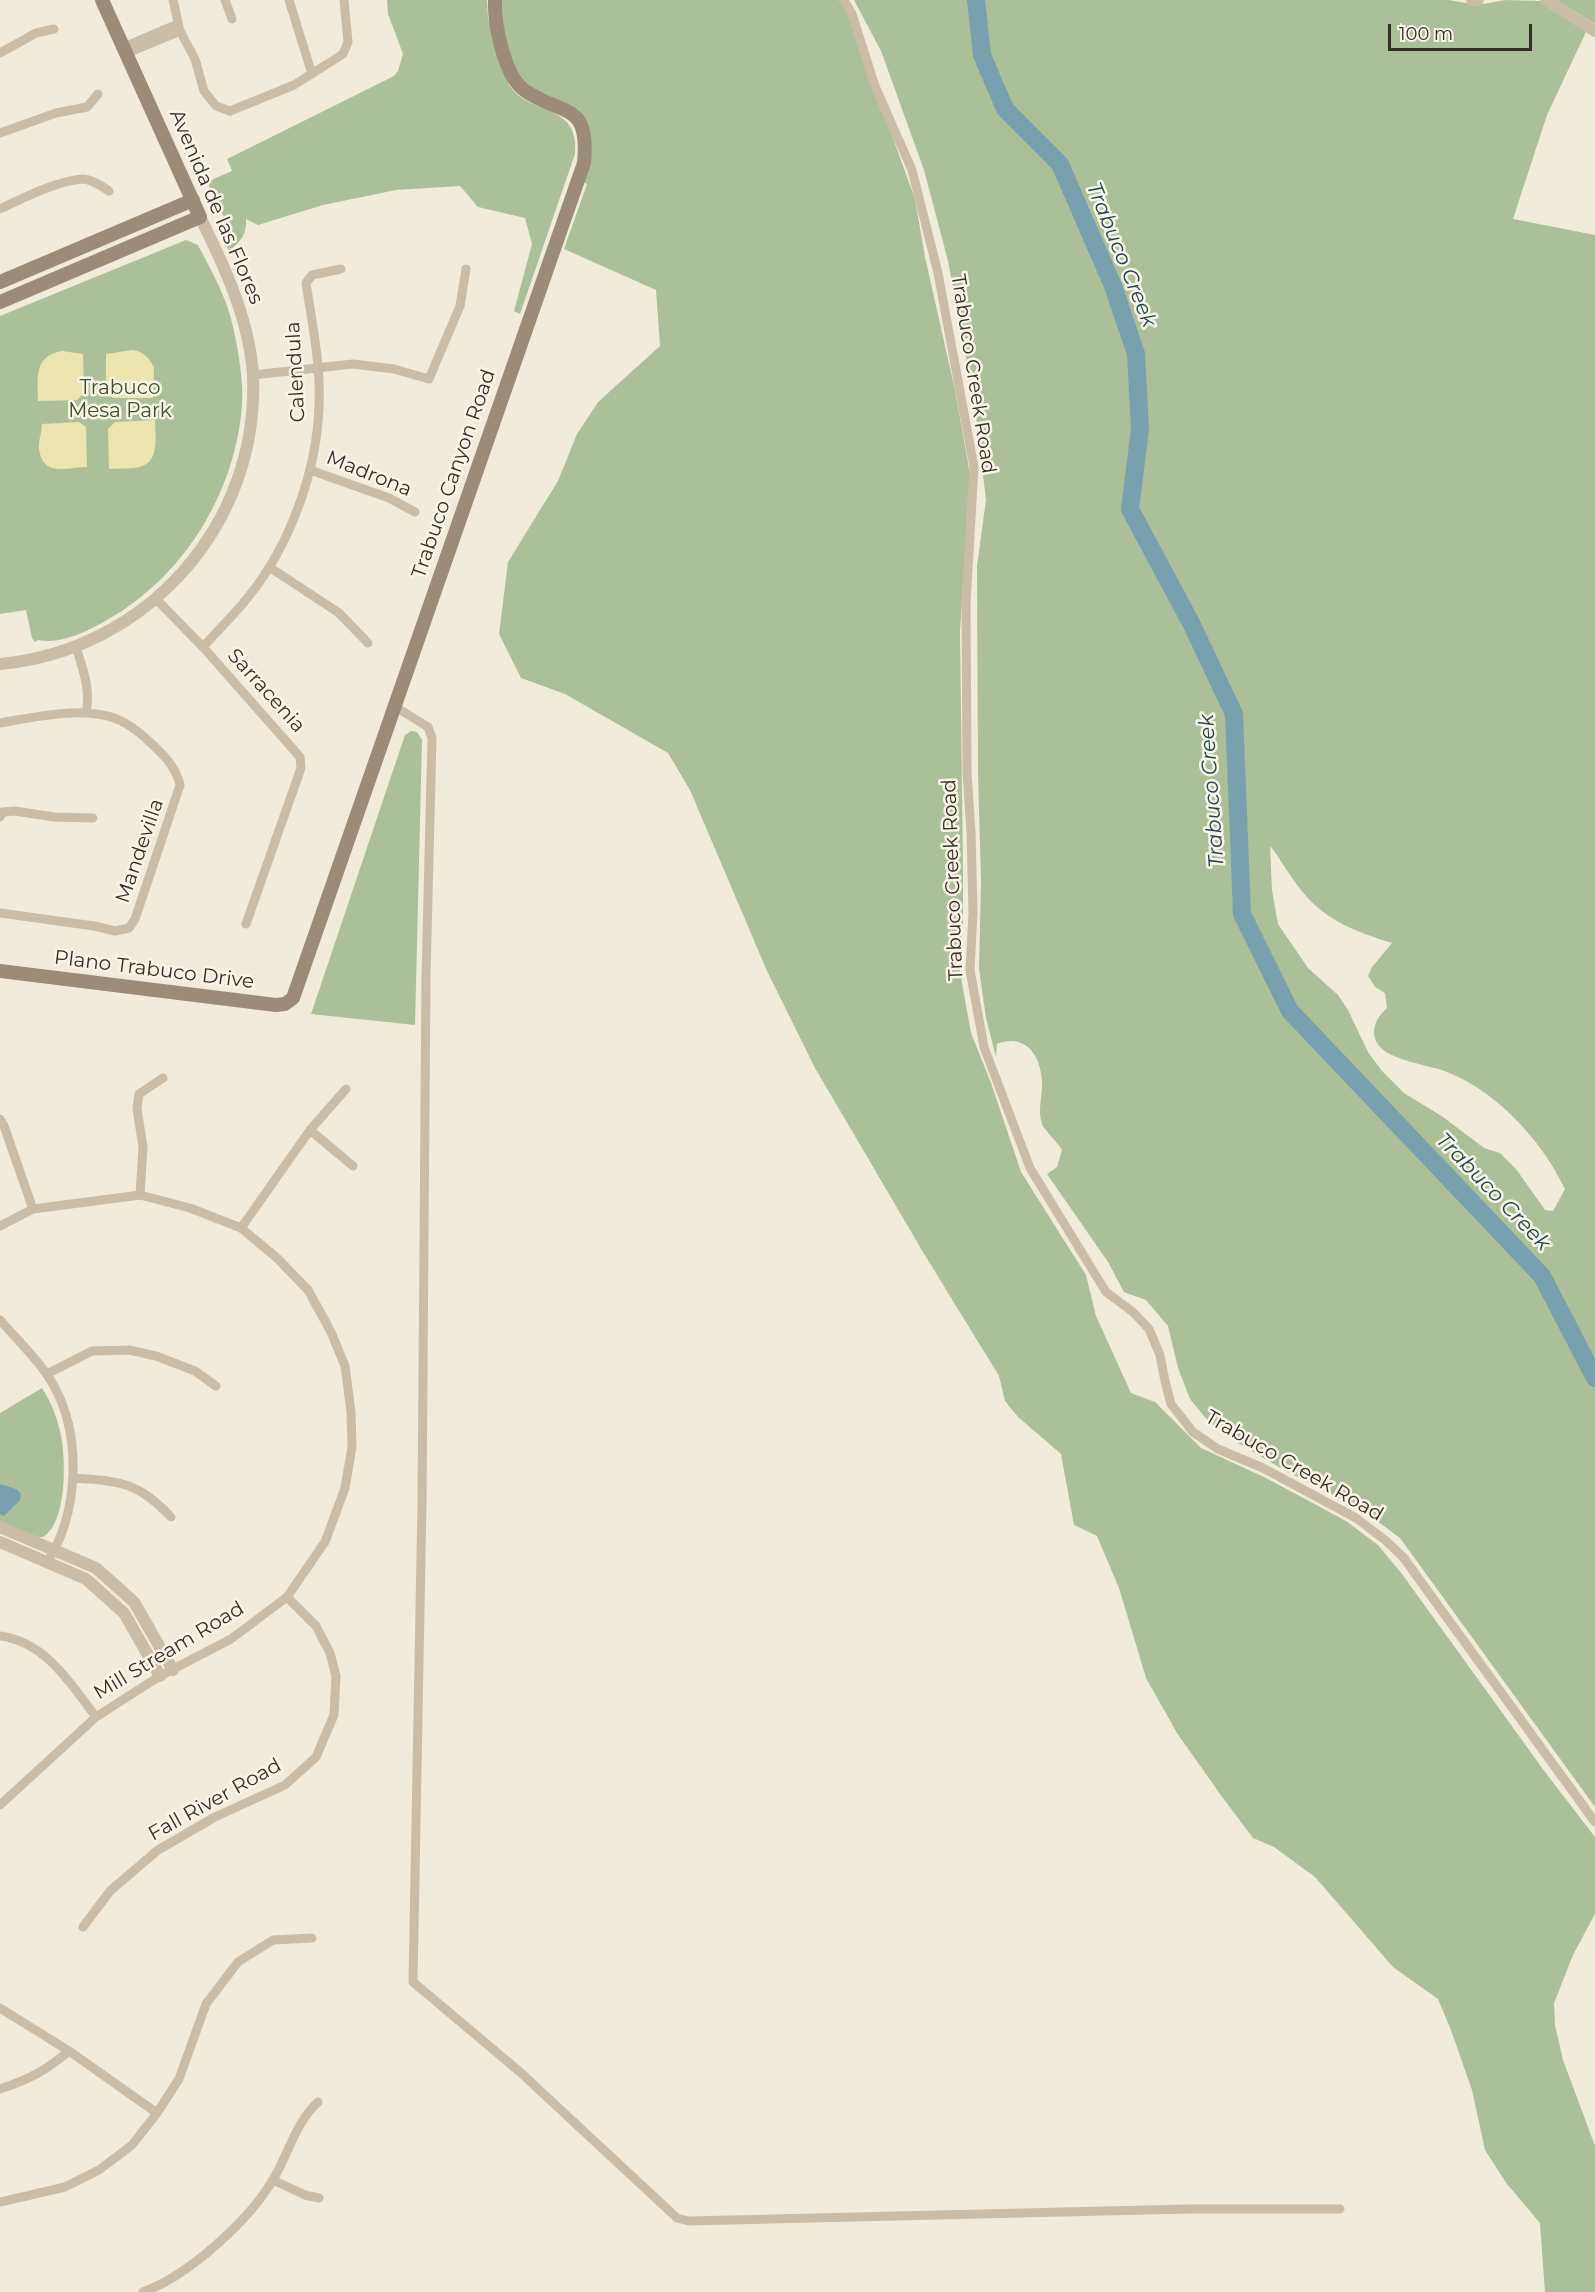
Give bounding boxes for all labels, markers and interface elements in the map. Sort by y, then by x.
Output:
scale bar [1391,12,1535,50]
text: 100 m [1399,23,1453,45]
street label: Avenida de las Flores [164,106,268,308]
water label: Trabuco Creek [1080,179,1162,331]
street label: Trabuco Creek Road [945,273,1001,475]
street label: Calendula [281,321,311,423]
street label: Trabuco Canyon Road [407,366,501,582]
park label: Trabuco Mesa Park [68,376,172,423]
street label: Madrona [323,446,415,502]
street label: Sarracenia [222,644,310,738]
water label: Trabuco Creek [1194,713,1230,869]
street label: Trabuco Creek Road [937,779,969,981]
street label: Mandevilla [111,796,169,906]
street label: Plano Trabuco Drive [53,946,255,994]
water label: Trabuco Creek [1430,1128,1556,1256]
street label: Trabuco Creek Road [1201,1405,1387,1527]
street label: Mill Stream Road [90,1597,248,1705]
street label: Fall River Road [144,1754,286,1846]

